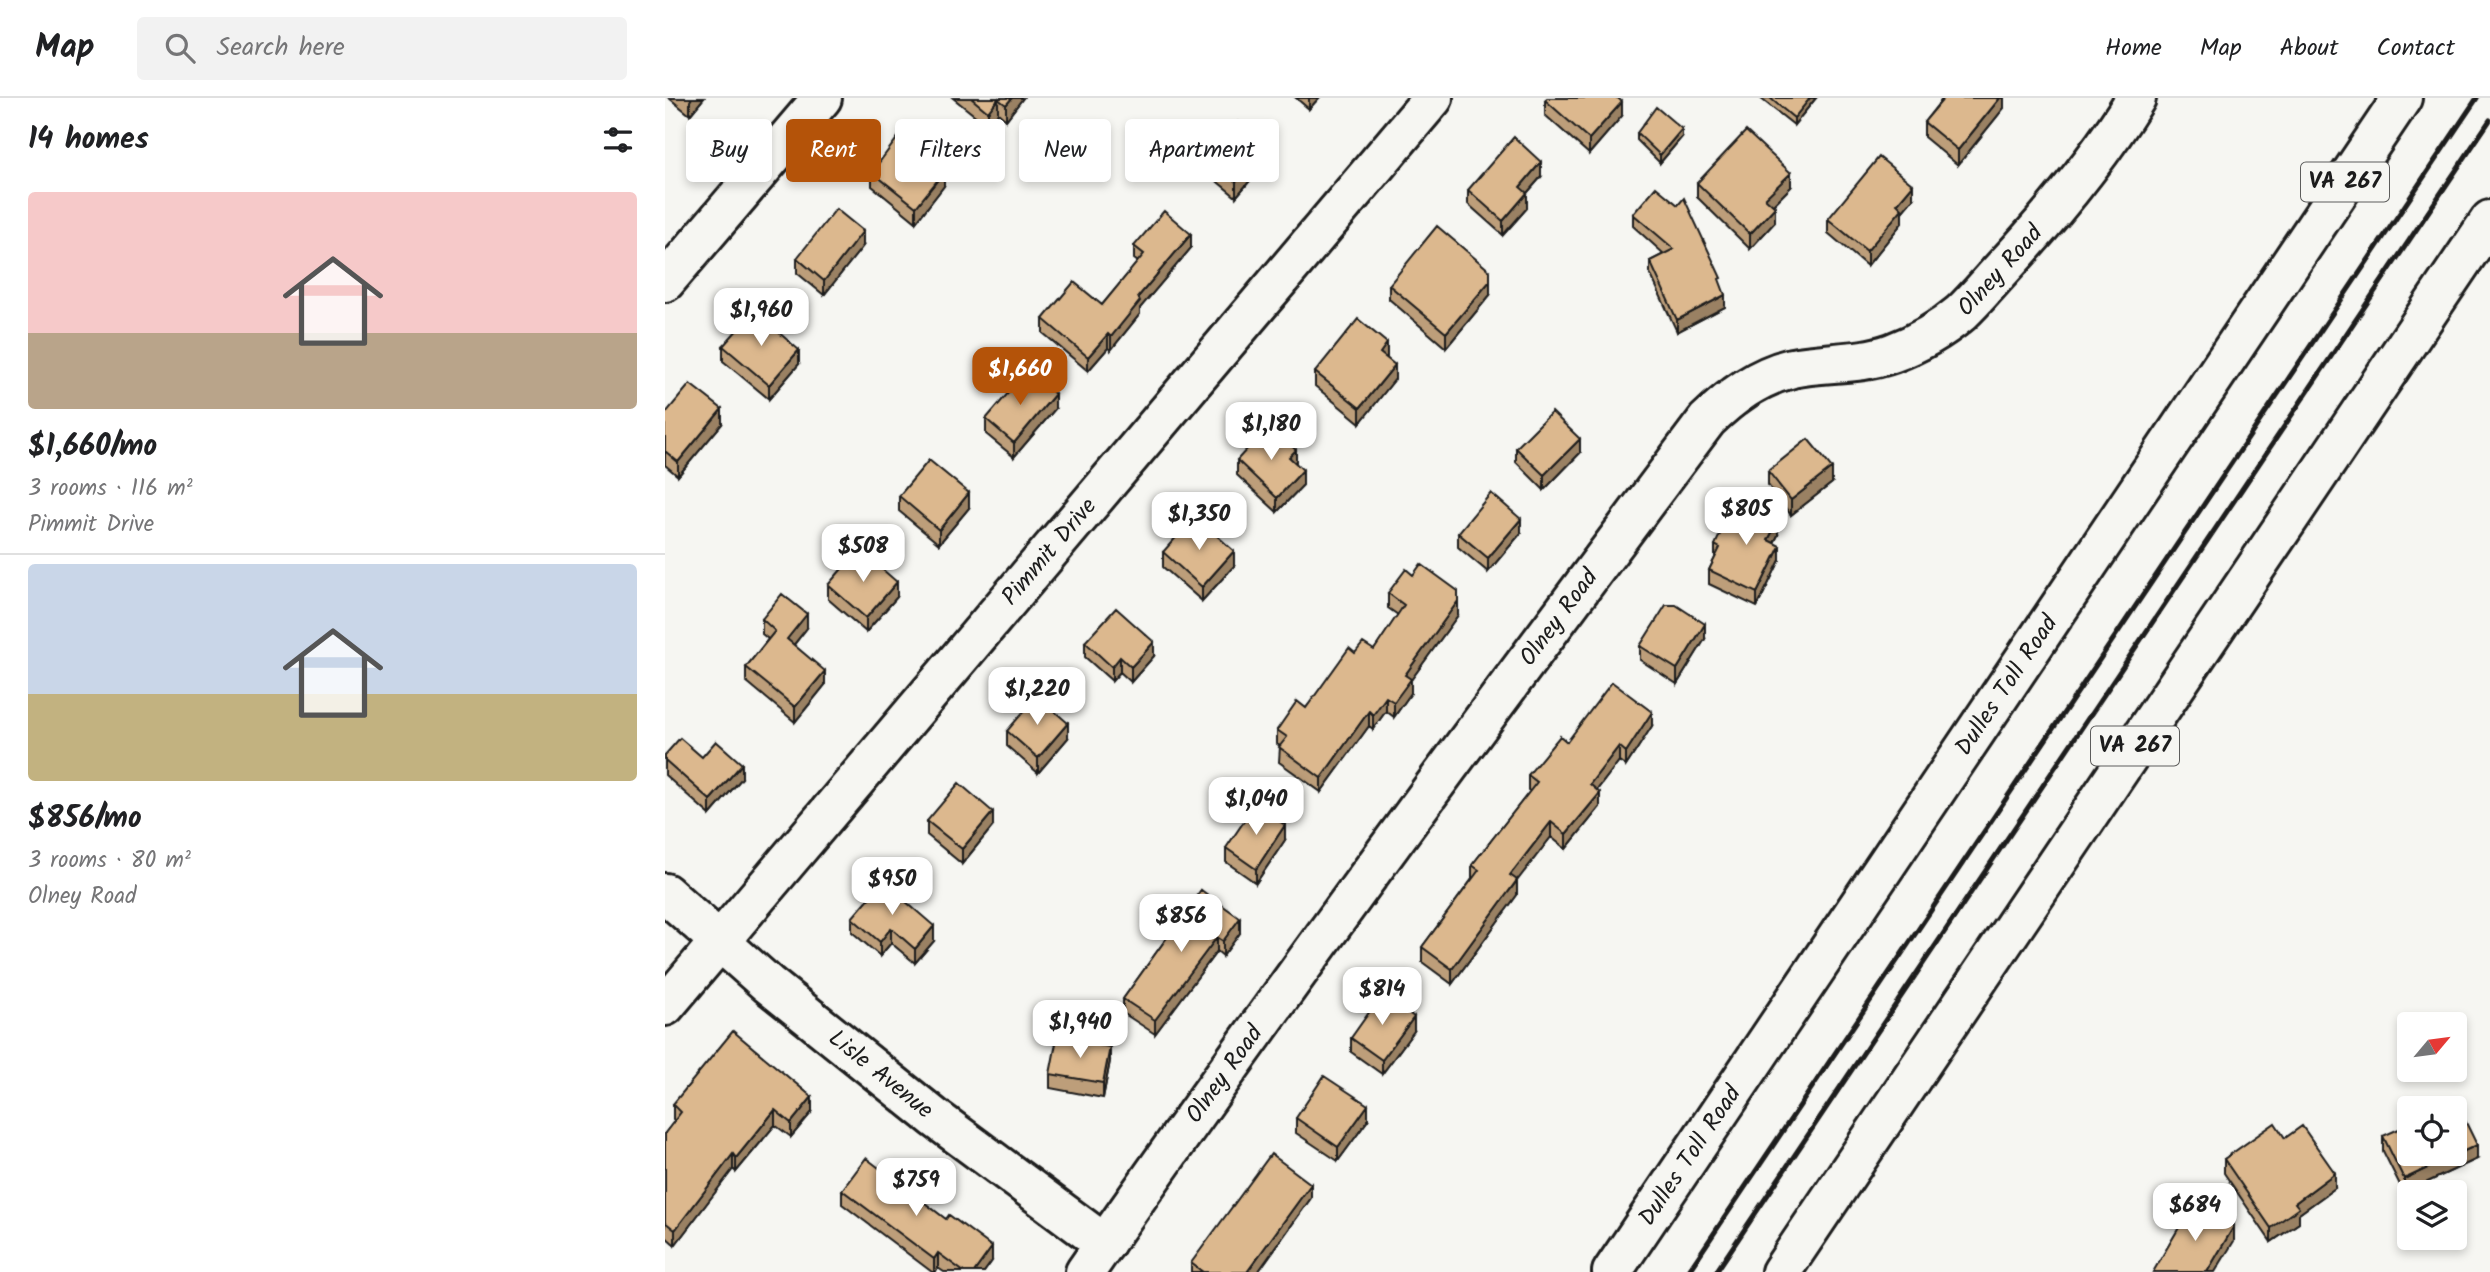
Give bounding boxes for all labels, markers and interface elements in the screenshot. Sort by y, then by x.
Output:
search box [137,17,627,80]
text: Map [35,22,95,75]
text: Search here [217,27,345,69]
icon: search [161,29,199,67]
text: Home [2105,29,2162,68]
text: Map [2200,29,2242,68]
text: About [2280,29,2338,68]
text: Contact [2376,29,2455,68]
text: 14 homes [28,116,149,164]
chip: Buy [686,119,772,182]
chip: Rent [786,119,881,182]
chip: Filters [895,119,1005,182]
chip: New [1019,119,1111,182]
chip: Apartment [1125,119,1279,182]
icon: filters [599,121,637,159]
road number: VA 267 [2301,162,2389,202]
street label: Olney Road [1948,215,2054,326]
icon: home [270,238,396,364]
pin: $1,960 [704,288,818,348]
text: $1,960 [730,293,792,329]
pin: $1,660 [963,348,1077,407]
text: $1,660 [988,352,1052,388]
pin: $1,180 [1214,402,1328,462]
text: $1,180 [1242,407,1300,443]
text: $1,660/mo [28,423,157,471]
text: 3 rooms · 116 m² [28,471,193,507]
pin: $805 [1705,488,1787,547]
street label: Pimmit Drive [992,489,1107,615]
pin: $1,350 [1142,492,1256,552]
text: $805 [1721,492,1771,528]
text: $1,350 [1168,497,1230,533]
text: Pimmit Drive [28,507,154,543]
pin: $508 [822,524,904,584]
text: $508 [838,529,888,565]
street label: Olney Road [1510,560,1609,675]
street label: Dulles Toll Road [1945,606,2069,764]
icon: home [270,610,396,736]
pin: $1,220 [980,668,1094,727]
text: $1,220 [1004,672,1070,708]
road number: VA 267 [2091,726,2179,766]
pin: $1,040 [1199,778,1313,837]
text: $1,040 [1225,782,1287,818]
text: $856/mo [28,795,142,843]
text: 3 rooms · 80 m² [28,843,191,879]
pin: $950 [851,858,933,917]
text: $950 [868,862,916,898]
text: Olney Road [28,879,136,915]
pin: $856 [1140,894,1222,954]
text: $856 [1155,899,1207,935]
pin: $814 [1341,968,1423,1027]
text: $814 [1359,972,1405,1008]
pin: $1,940 [1023,1000,1137,1060]
text: $1,940 [1049,1005,1111,1041]
north arrow [2397,1012,2467,1082]
map controls [2397,1012,2467,1250]
street label: Olney Road [1176,1016,1274,1132]
street label: Lisle Avenue [819,1020,942,1129]
street label: Dulles Toll Road [1629,1077,1752,1234]
button: locate [2397,1096,2467,1166]
pin: $759 [875,1158,957,1218]
text: $759 [892,1163,940,1199]
button: layers [2397,1180,2467,1250]
pin: $684 [2154,1184,2236,1243]
text: $684 [2169,1188,2221,1224]

